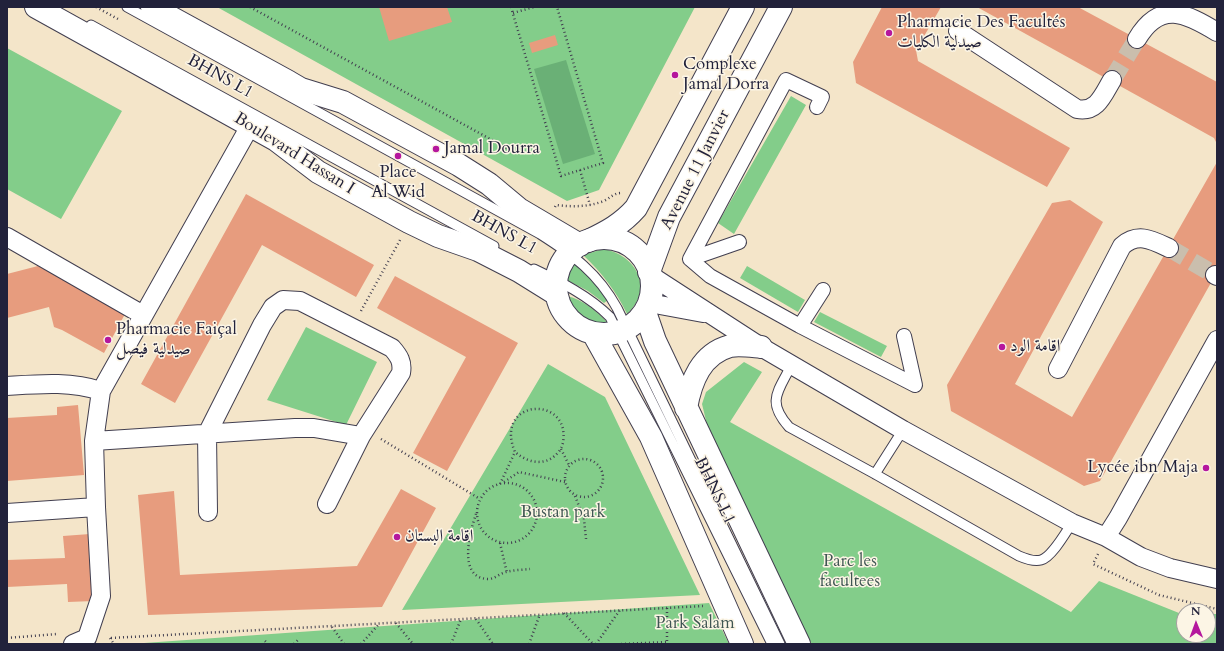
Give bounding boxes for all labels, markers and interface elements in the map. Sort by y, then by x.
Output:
place label: Pharmacie Des Facultés صيدلية الكليات [897,13,1065,53]
marker: Pharmacie Des Facultés صيدلية الكليات [884,28,894,38]
street label: BHNS L1 [183,51,257,103]
place label: Complexe Jamal Dorra [683,55,769,95]
marker: Complexe Jamal Dorra [670,70,680,80]
street label: Avenue 11 Janvier [657,107,735,233]
street label: Boulevard Hassan I [230,109,358,199]
place label: Jamal Dourra [444,139,540,159]
marker: Jamal Dourra [431,144,441,154]
marker: Place Al Wid [393,151,403,161]
place label: Place Al Wid [371,163,425,203]
street label: BHNS L1 [467,207,541,259]
place label: Pharmacie Faiçal صيدلية فيصل [116,320,237,360]
marker: Pharmacie Faiçal صيدلية فيصل [103,335,113,345]
place label: اقامة الود [1010,337,1060,357]
marker: اقامة الود [997,342,1007,352]
street label: BHNS L1 [689,454,739,528]
place label: Lycée ibn Maja [1087,458,1198,478]
marker: Lycée ibn Maja [1201,463,1211,473]
park label: Bustan park [520,503,606,523]
place label: اقامة البستان [405,527,473,547]
marker: اقامة البستان [392,532,402,542]
park label: Parc les facultees [820,552,880,592]
north arrow [1176,603,1216,643]
text: N [1191,604,1201,619]
park label: Park Salam [655,614,735,634]

